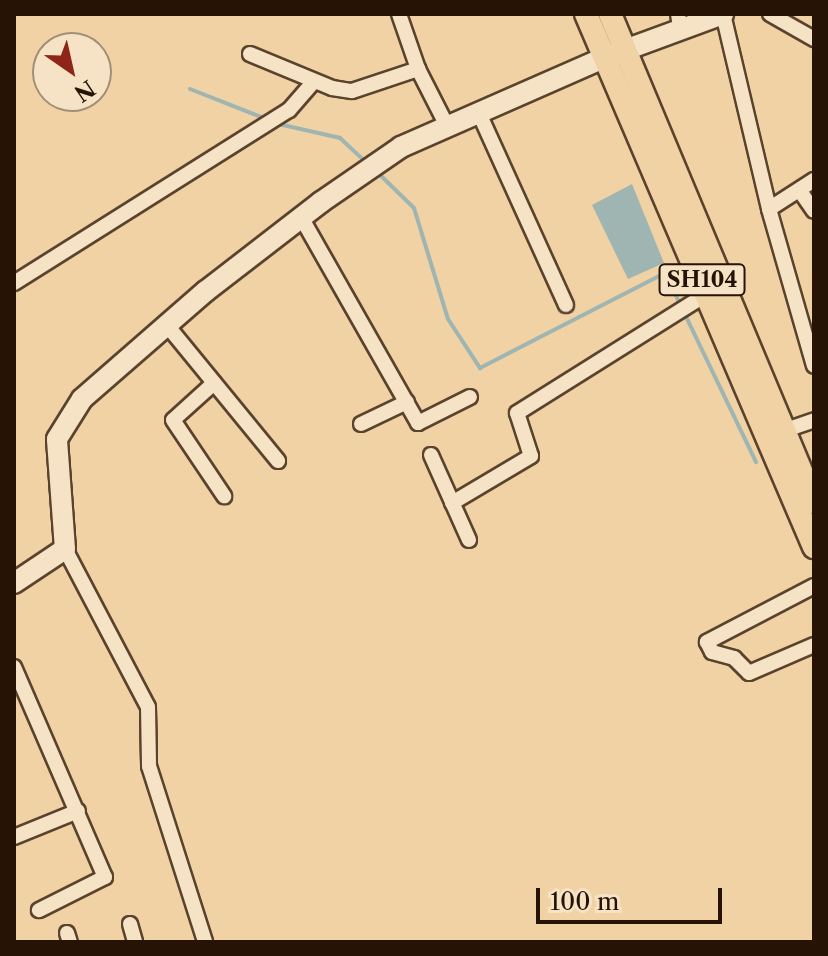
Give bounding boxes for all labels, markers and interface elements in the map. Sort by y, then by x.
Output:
north arrow [32,32,112,112]
text: N [69,74,100,107]
road number: SH104 [658,262,746,298]
scale bar [540,872,726,922]
text: 100 m [550,887,619,916]

